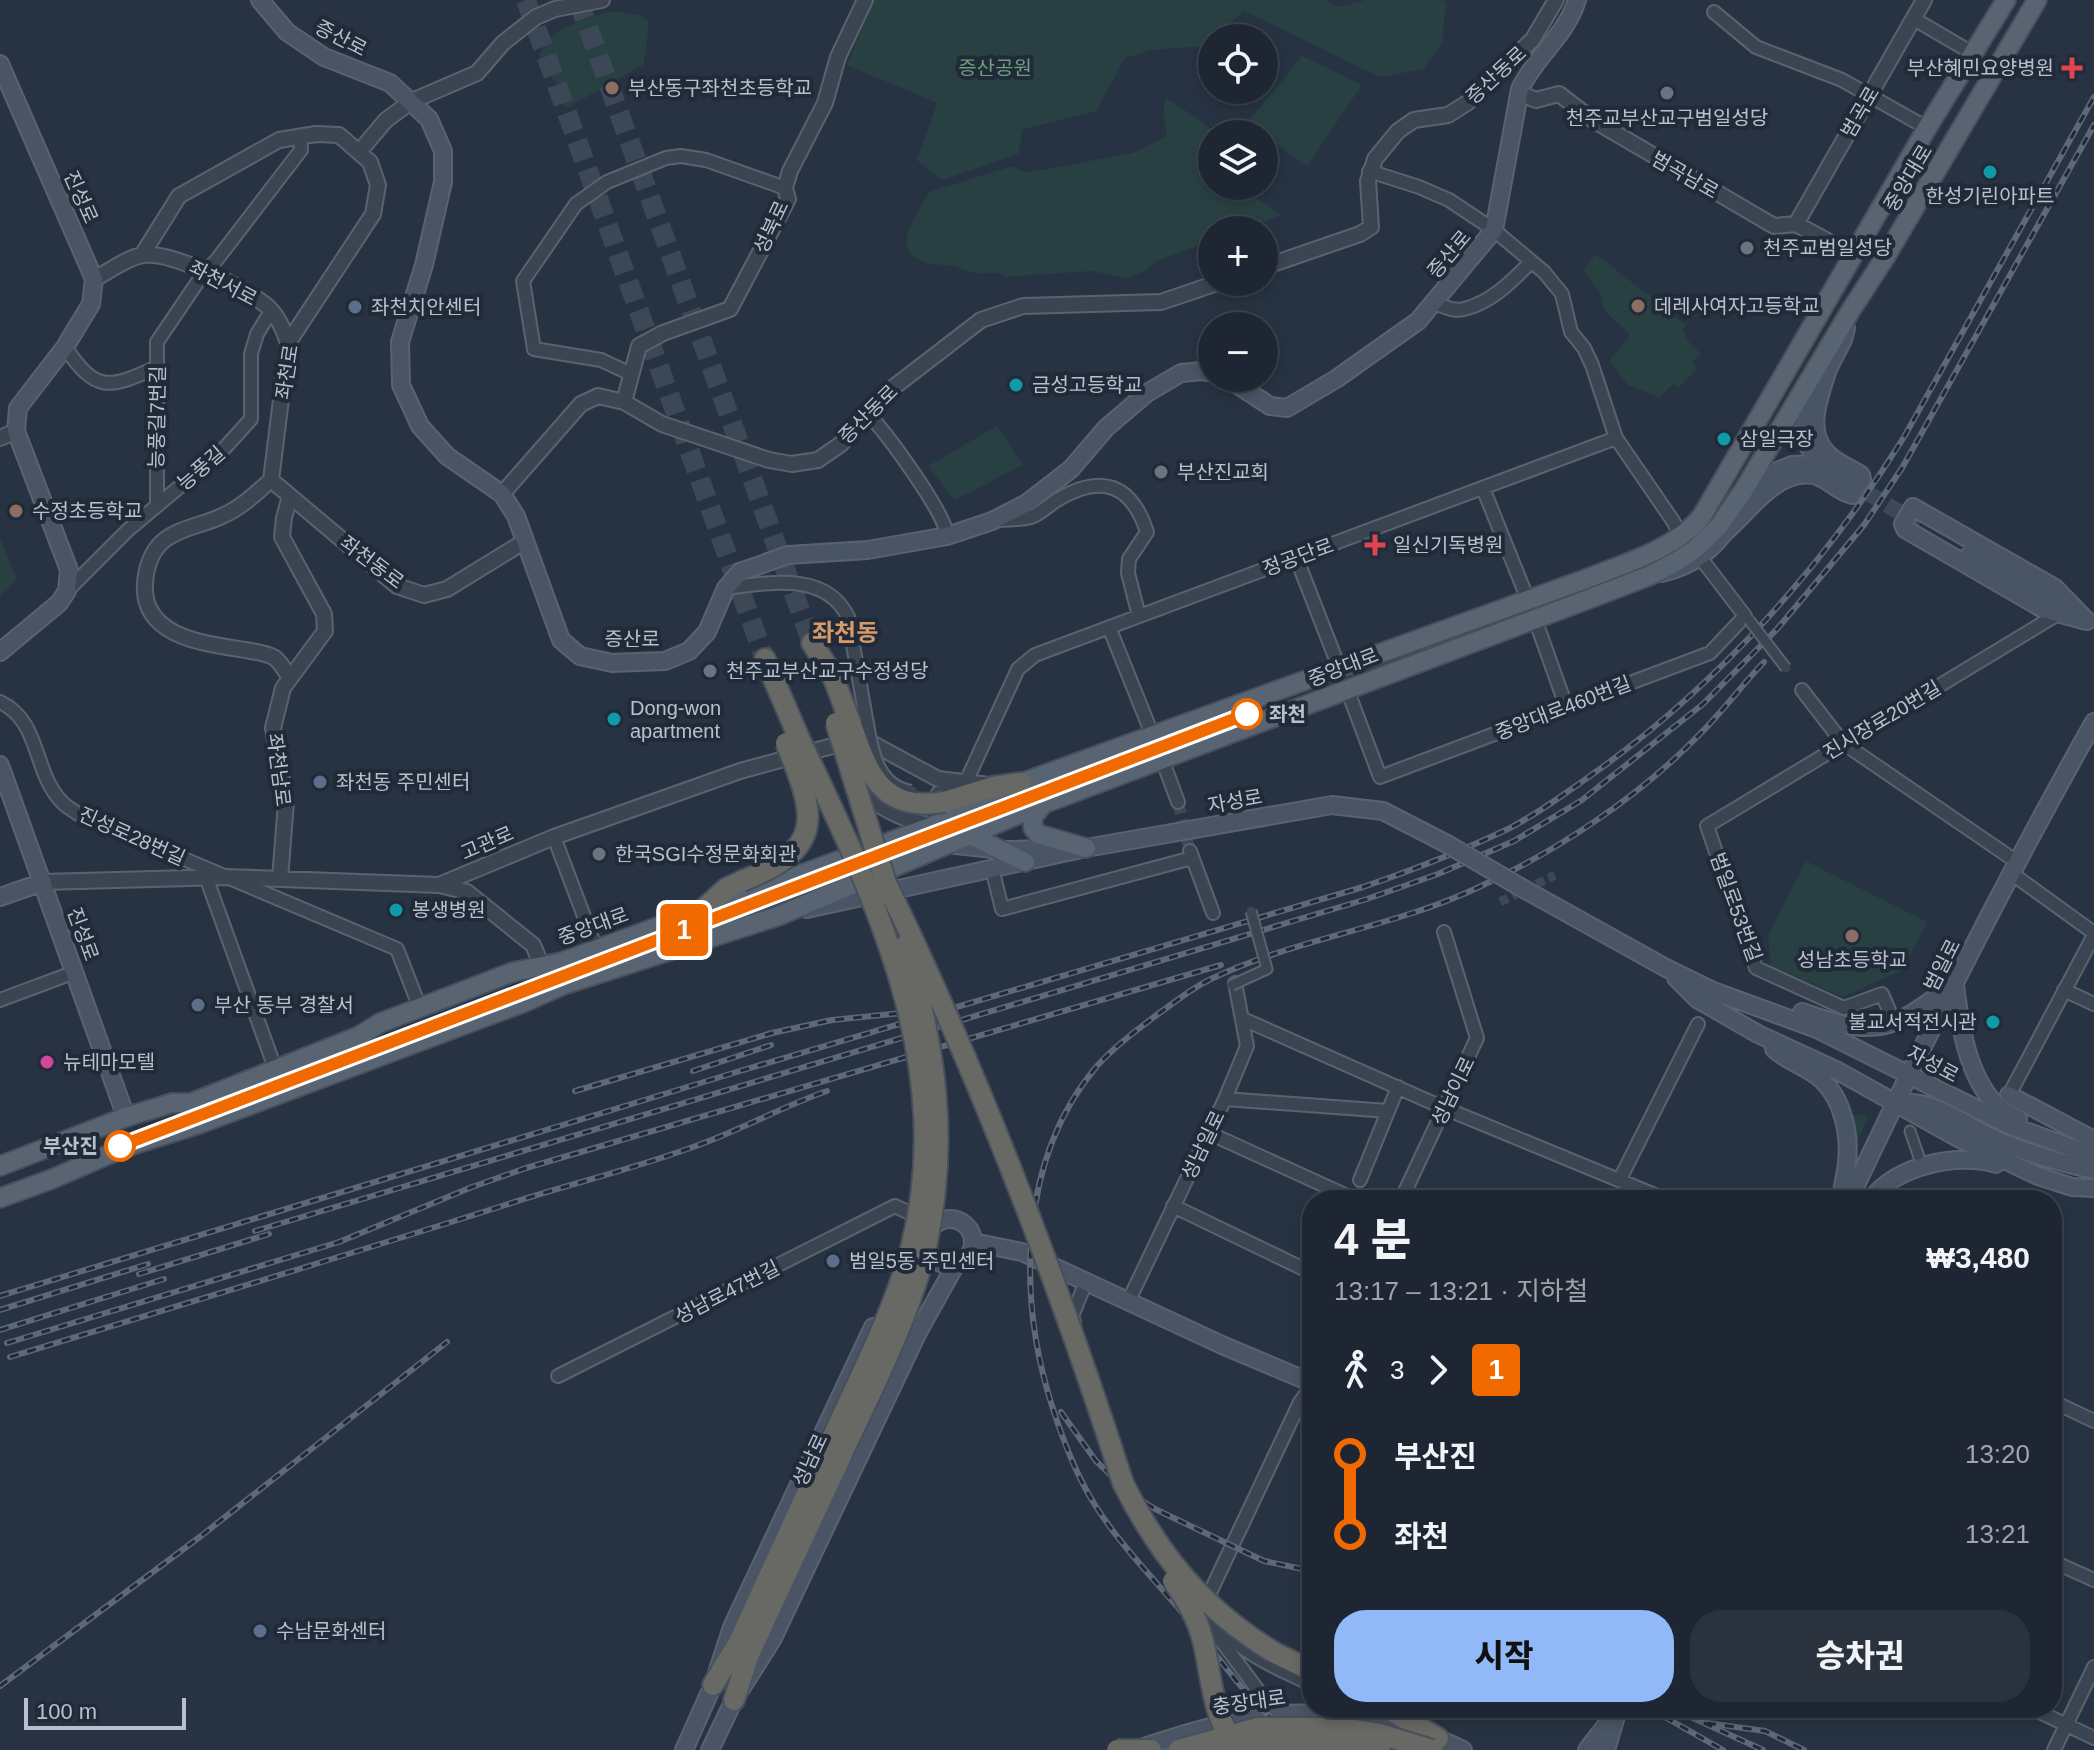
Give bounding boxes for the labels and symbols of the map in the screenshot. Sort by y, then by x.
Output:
street label: 증산로 [311,16,371,60]
street label: 증산동로 [1462,42,1530,108]
park label: 증산공원 [958,57,1032,79]
place label: 부산혜민요양병원 [1907,57,2054,79]
marker: 부산혜민요양병원 [2061,57,2083,79]
place label: 부산동구좌천초등학교 [628,77,812,99]
marker: 부산동구좌천초등학교 [603,79,621,97]
street label: 범곡로 [1837,83,1883,141]
marker: 천주교부산교구범일성당 [1658,84,1676,102]
place label: 천주교부산교구범일성당 [1566,107,1768,129]
street label: 중앙대로 [1880,141,1936,215]
street label: 범곡남로 [1648,147,1722,203]
marker: 한성기린아파트 [1981,163,1999,181]
street label: 진성로 [60,167,102,227]
place label: 한성기린아파트 [1926,185,2054,207]
street label: 성북로 [749,197,793,257]
street label: 증산로 [1423,226,1475,282]
place label: 천주교범일성당 [1763,237,1892,259]
marker: 천주교범일성당 [1738,239,1756,257]
street label: 좌천서로 [185,256,261,310]
place label: 데레사여자고등학교 [1654,295,1820,317]
place label: 좌천치안센터 [371,296,481,318]
marker: 데레사여자고등학교 [1629,297,1647,315]
marker: 좌천치안센터 [346,298,364,316]
street label: 좌천로 [272,343,302,401]
street label: 능풍길7번길 [145,365,169,469]
place label: 금성고등학교 [1032,374,1142,396]
marker: 금성고등학교 [1007,376,1025,394]
street label: 증산동로 [834,380,902,448]
place label: 삼일극장 [1740,428,1814,450]
marker: 삼일극장 [1715,430,1733,448]
street label: 능풍길 [173,442,229,494]
place label: 부산진교회 [1177,461,1269,483]
marker: 부산진교회 [1152,463,1170,481]
place label: 수정초등학교 [32,500,142,522]
marker: 수정초등학교 [7,502,25,520]
street label: 좌천동로 [336,531,408,593]
street label: 정공단로 [1260,534,1336,580]
marker: 일신기독병원 [1364,534,1386,556]
place label: 일신기독병원 [1393,534,1503,556]
district label: 좌천동 [812,619,878,646]
street label: 증산로 [604,628,660,650]
street label: 중앙대로 [1305,644,1381,690]
place label: 천주교부산교구수정성당 [726,660,928,682]
marker: 천주교부산교구수정성당 [701,662,719,680]
street label: 중앙대로460번길 [1492,672,1634,744]
street label: 진시장로20번길 [1819,676,1945,764]
place label: Dong-won apartment [630,697,721,742]
marker: 좌천 [1232,699,1262,729]
place label: 좌천 [1269,703,1306,725]
marker: Dong-won apartment [605,710,623,728]
street label: 좌천남로 [264,732,294,808]
place label: 좌천동 주민센터 [336,771,470,793]
marker: 좌천동 주민센터 [311,773,329,791]
street label: 자성로 [1206,785,1264,817]
street label: 진성로28번길 [75,803,189,869]
street label: 고관로 [457,822,517,864]
place label: 한국SGI수정문화회관 [615,843,797,865]
marker: 한국SGI수정문화회관 [590,845,608,863]
street label: 범일로53번길 [1706,850,1766,964]
place label: 봉생병원 [412,899,486,921]
marker: 봉생병원 [387,901,405,919]
street label: 중앙대로 [555,903,631,949]
street label: 진성로 [63,904,103,964]
line badge: 1 [658,904,710,956]
marker: 성남초등학교 [1843,927,1861,945]
street label: 범일로 [1920,935,1964,995]
place label: 성남초등학교 [1797,949,1907,971]
place label: 부산 동부 경찰서 [214,994,354,1016]
marker: 부산 동부 경찰서 [189,996,207,1014]
place label: 불교서적전시관 [1848,1011,1977,1033]
marker: 불교서적전시관 [1984,1013,2002,1031]
street label: 자성로 [1903,1041,1963,1087]
place label: 뉴테마모텔 [63,1051,155,1073]
marker: 뉴테마모텔 [38,1053,56,1071]
street label: 성남이로 [1427,1053,1479,1129]
street label: 성남일로 [1177,1107,1229,1183]
marker: 부산진 [105,1131,135,1161]
place label: 부산진 [43,1135,98,1157]
place label: 범일5동 주민센터 [849,1250,994,1272]
marker: 범일5동 주민센터 [824,1252,842,1270]
street label: 성남로47번길 [671,1256,783,1328]
street label: 성남로 [788,1430,832,1490]
place label: 수남문화센터 [276,1620,386,1642]
marker: 수남문화센터 [251,1622,269,1640]
street label: 충장대로 [1211,1686,1287,1718]
scale bar [24,1694,186,1730]

